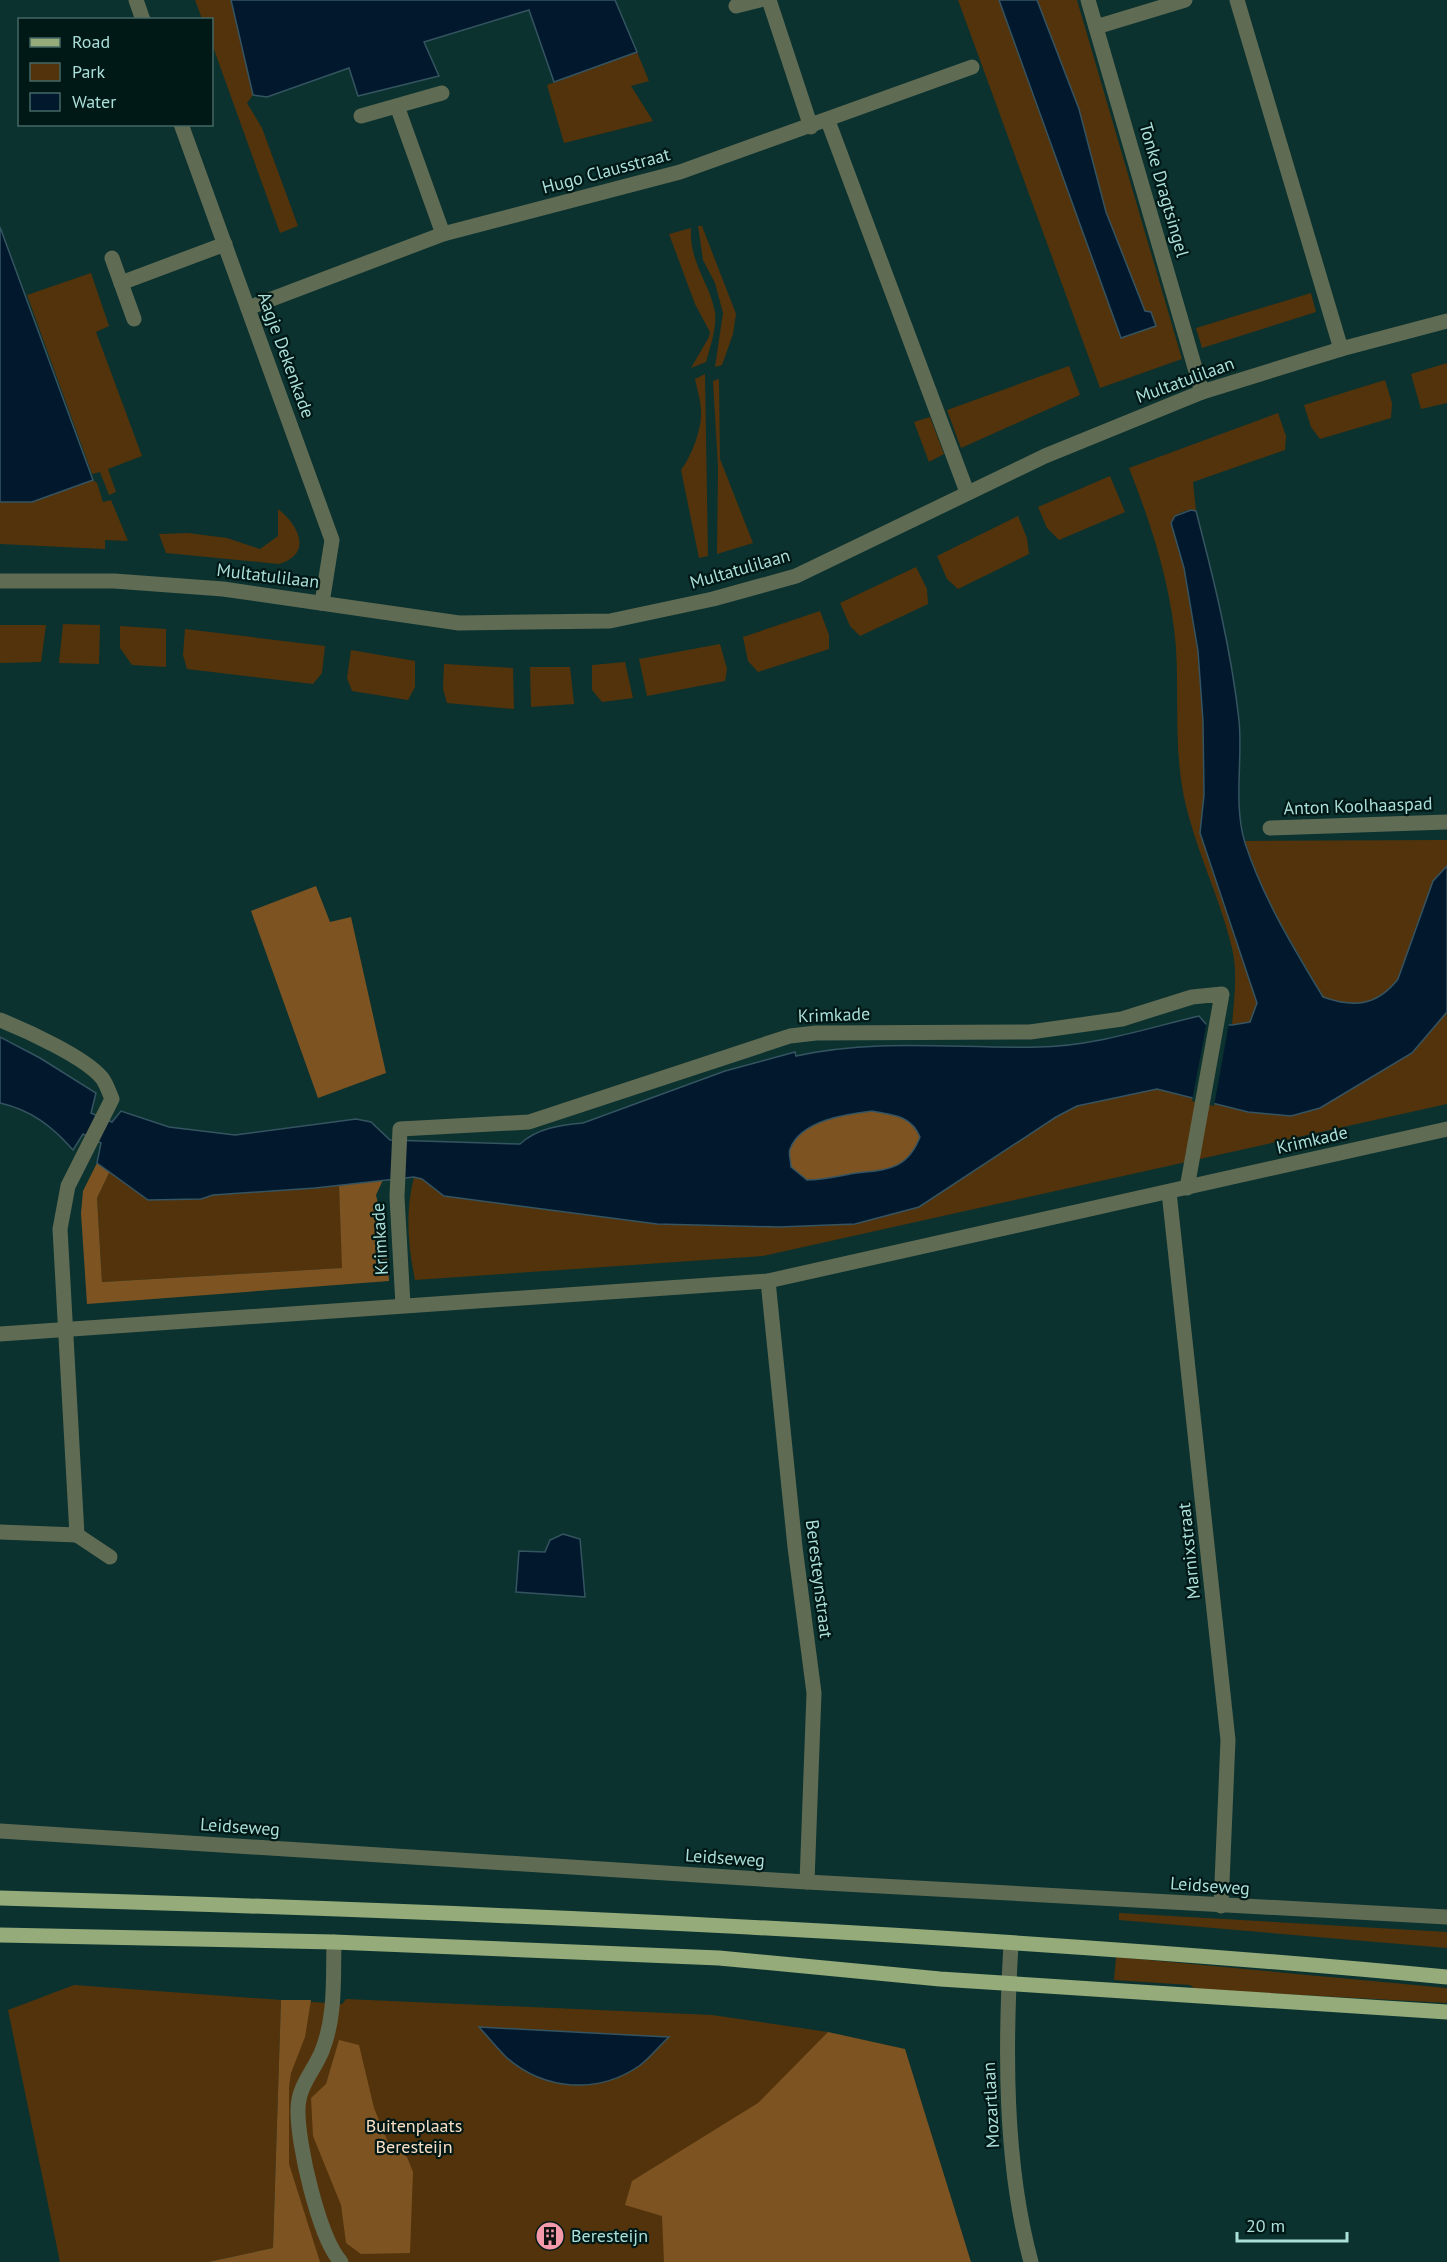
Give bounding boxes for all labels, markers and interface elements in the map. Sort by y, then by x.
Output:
legend [18,18,213,126]
text: Road [72,30,110,53]
text: Park [72,60,105,83]
text: Water [72,90,116,113]
street label: Tonke Dragtsingel [1134,120,1195,260]
street label: Hugo Clausstraat [539,142,672,199]
street label: Aagje Dekenkade [253,289,320,421]
street label: Multatulilaan [1132,351,1237,408]
street label: Multatulilaan [687,543,793,594]
street label: Multatulilaan [216,558,321,593]
street label: Anton Koolhaaspad [1283,791,1433,820]
street label: Krimkade [797,1002,871,1027]
street label: Krimkade [1274,1120,1350,1159]
street label: Krimkade [366,1202,393,1276]
street label: Marnixstraat [1172,1502,1205,1600]
street label: Beresteynstraat [801,1518,838,1639]
street label: Leidseweg [199,1812,281,1841]
street label: Leidseweg [684,1843,766,1872]
street label: Leidseweg [1169,1871,1251,1900]
street label: Mozartlaan [977,2061,1004,2149]
park label: Buitenplaats Beresteijn [366,2114,462,2158]
scale bar [1237,2205,1346,2243]
text: 20 m [1246,2214,1285,2237]
building icon: Beresteijn [534,2220,566,2252]
place label: Beresteijn [571,2224,648,2247]

